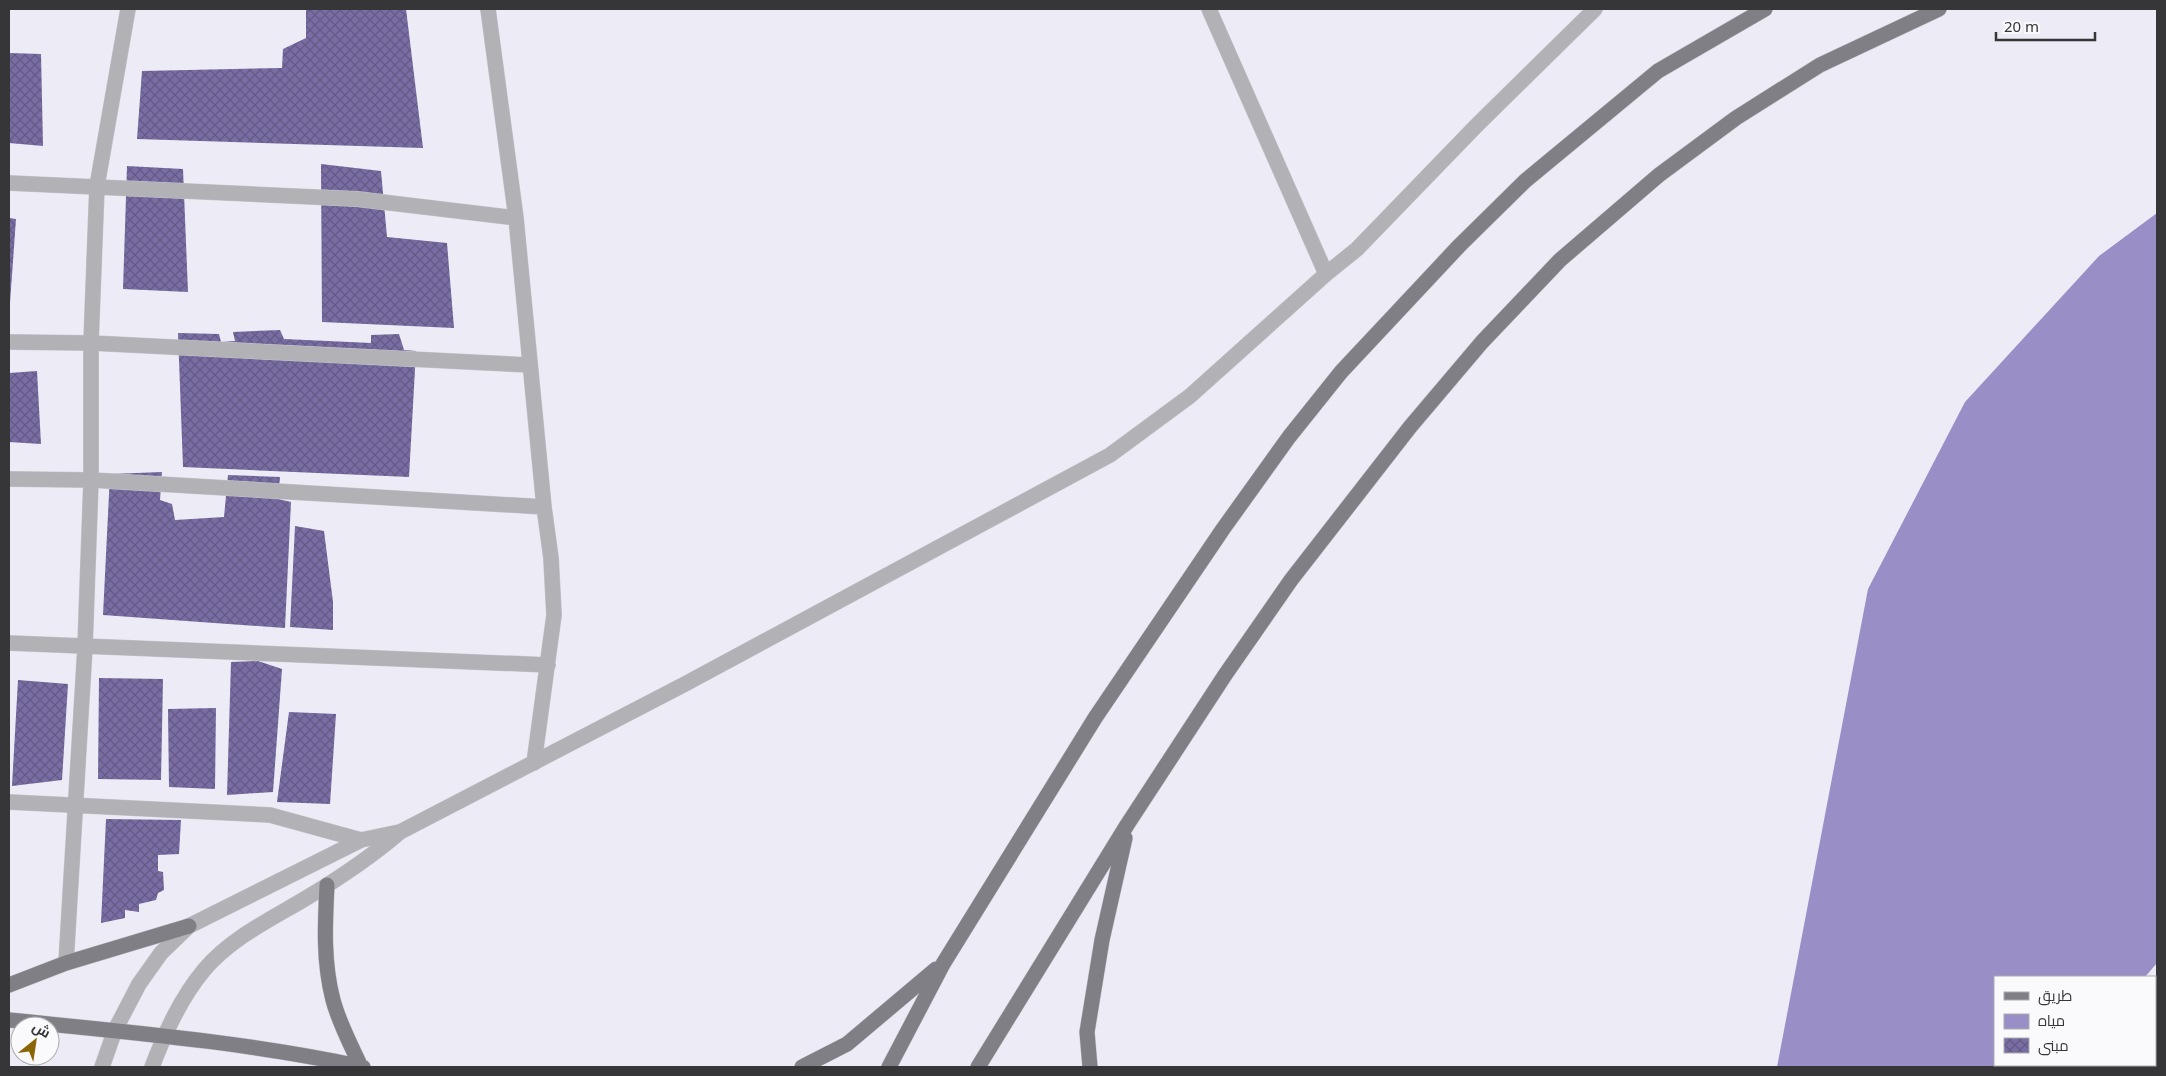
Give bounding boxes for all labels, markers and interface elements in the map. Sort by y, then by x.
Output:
scale bar [1996,10,2095,42]
text: 20 m [2004,16,2039,36]
legend [1994,976,2156,1066]
text: طريق [2038,985,2072,1006]
text: مياه [2038,1010,2065,1030]
north arrow [10,1016,60,1066]
text: ش [29,1017,54,1042]
text: مبنى [2038,1035,2069,1056]

